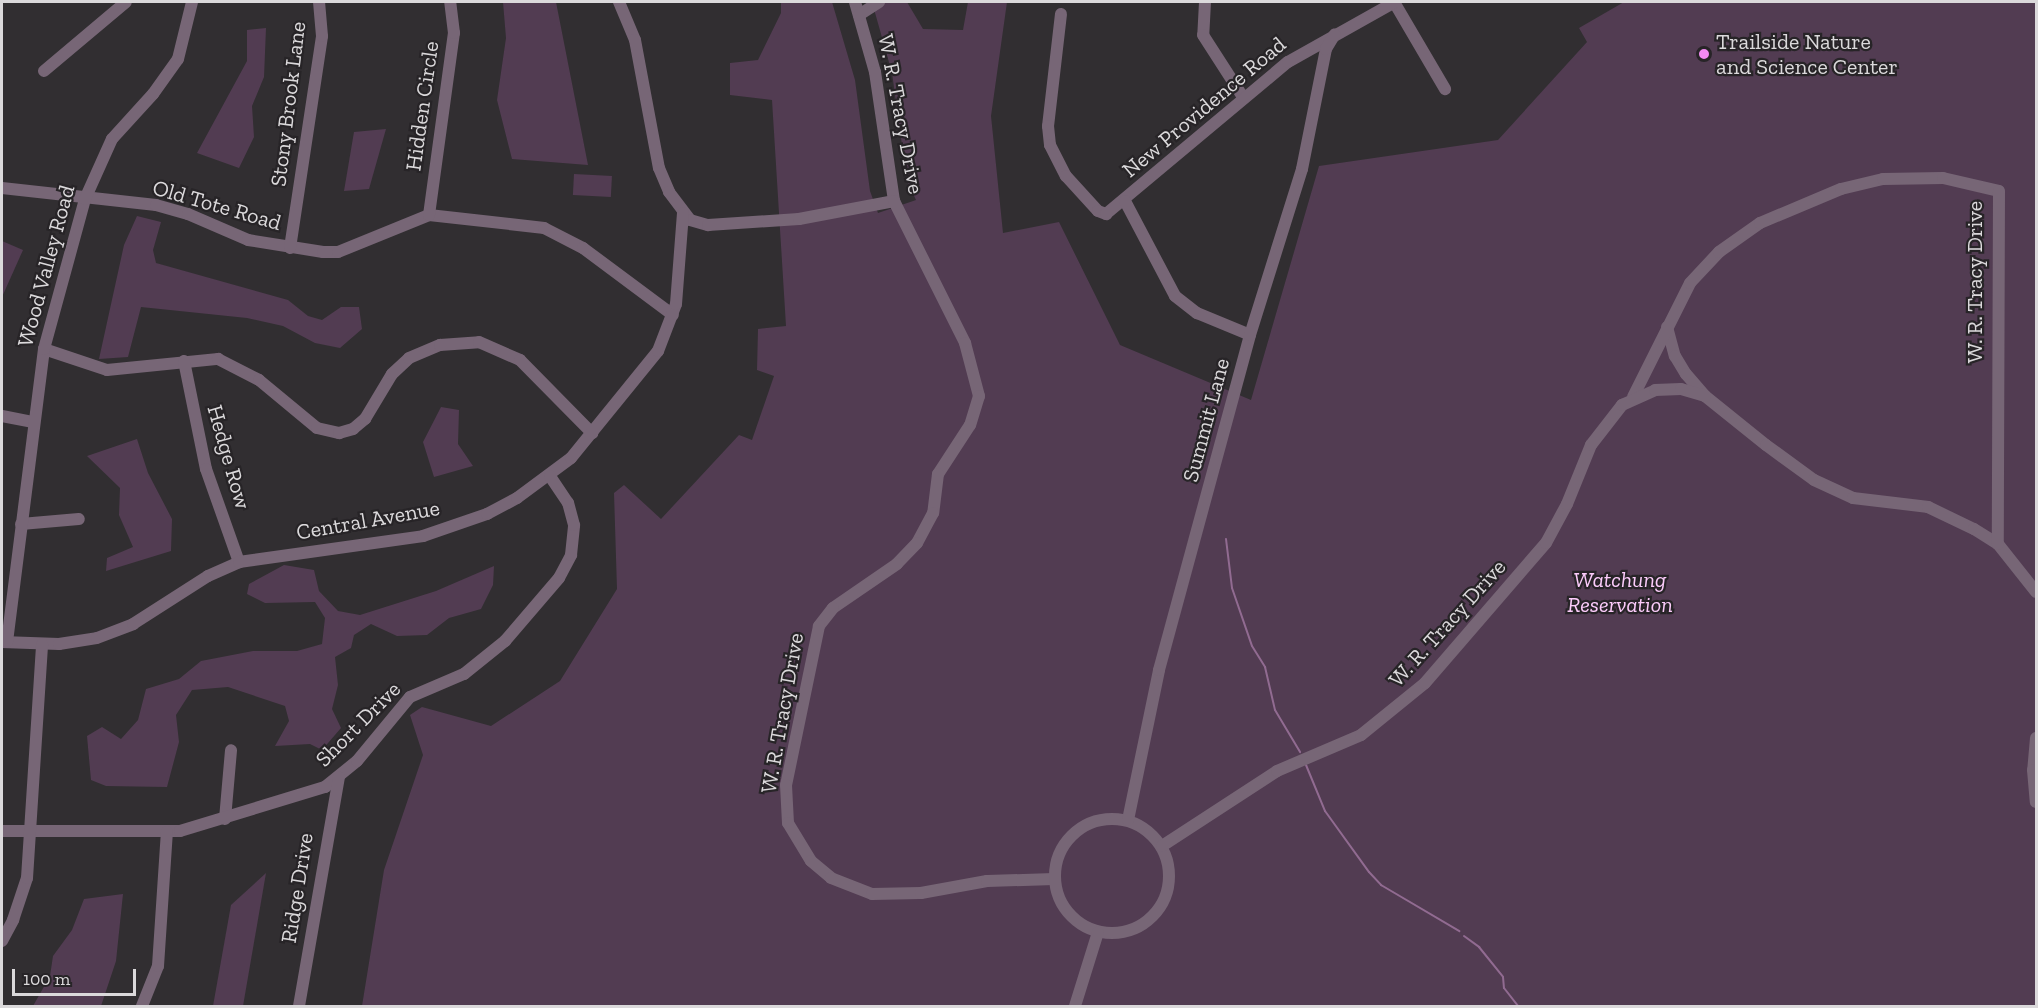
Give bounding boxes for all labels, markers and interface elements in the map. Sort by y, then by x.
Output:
street label: Stony Brook Lane [265,20,311,188]
place label: Trailside Nature and Science Center [1716,28,1898,80]
street label: W. R. Tracy Drive [872,31,930,197]
street label: New Providence Road [1117,31,1291,183]
street label: Hidden Circle [400,39,444,173]
marker: Trailside Nature and Science Center [1697,47,1711,61]
street label: Old Tote Road [149,174,285,236]
street label: Wood Valley Road [12,182,80,350]
street label: W. R. Tracy Drive [1962,200,1988,364]
street label: Summit Lane [1177,355,1235,485]
street label: Hedge Row [202,402,256,512]
street label: Central Avenue [294,494,442,546]
street label: W. R. Tracy Drive [1383,553,1511,693]
park label: Watchung Reservation [1567,566,1673,618]
street label: W. R. Tracy Drive [755,630,809,796]
street label: Short Drive [310,676,406,772]
street label: Ridge Drive [275,831,319,945]
scale bar [15,957,140,995]
text: 100 m [23,968,70,990]

